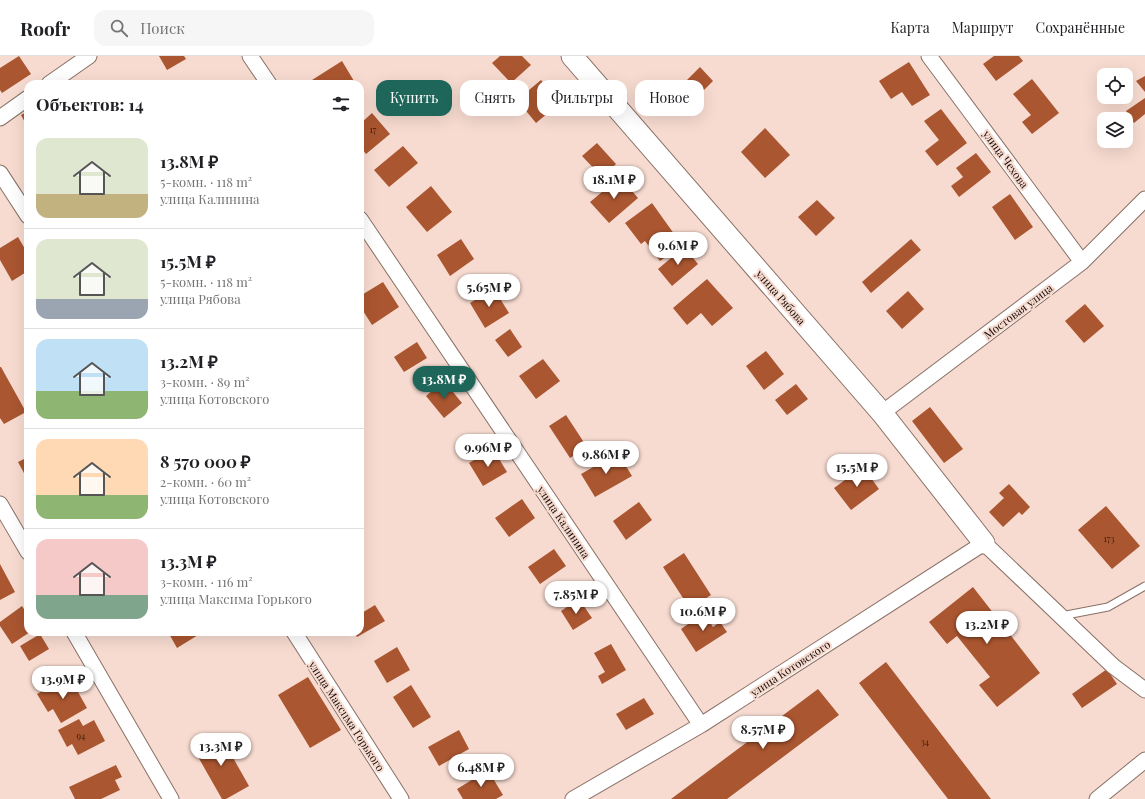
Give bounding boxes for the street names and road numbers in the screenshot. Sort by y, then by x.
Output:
street label: улица Чехова [979,126,1032,191]
street label: улица Рябова [752,266,809,328]
street label: Мостовая улица [980,280,1056,342]
street label: улица Калинина [534,482,594,562]
street label: улица Котовского [746,637,833,700]
street label: улица Максима Горького [305,657,388,774]

